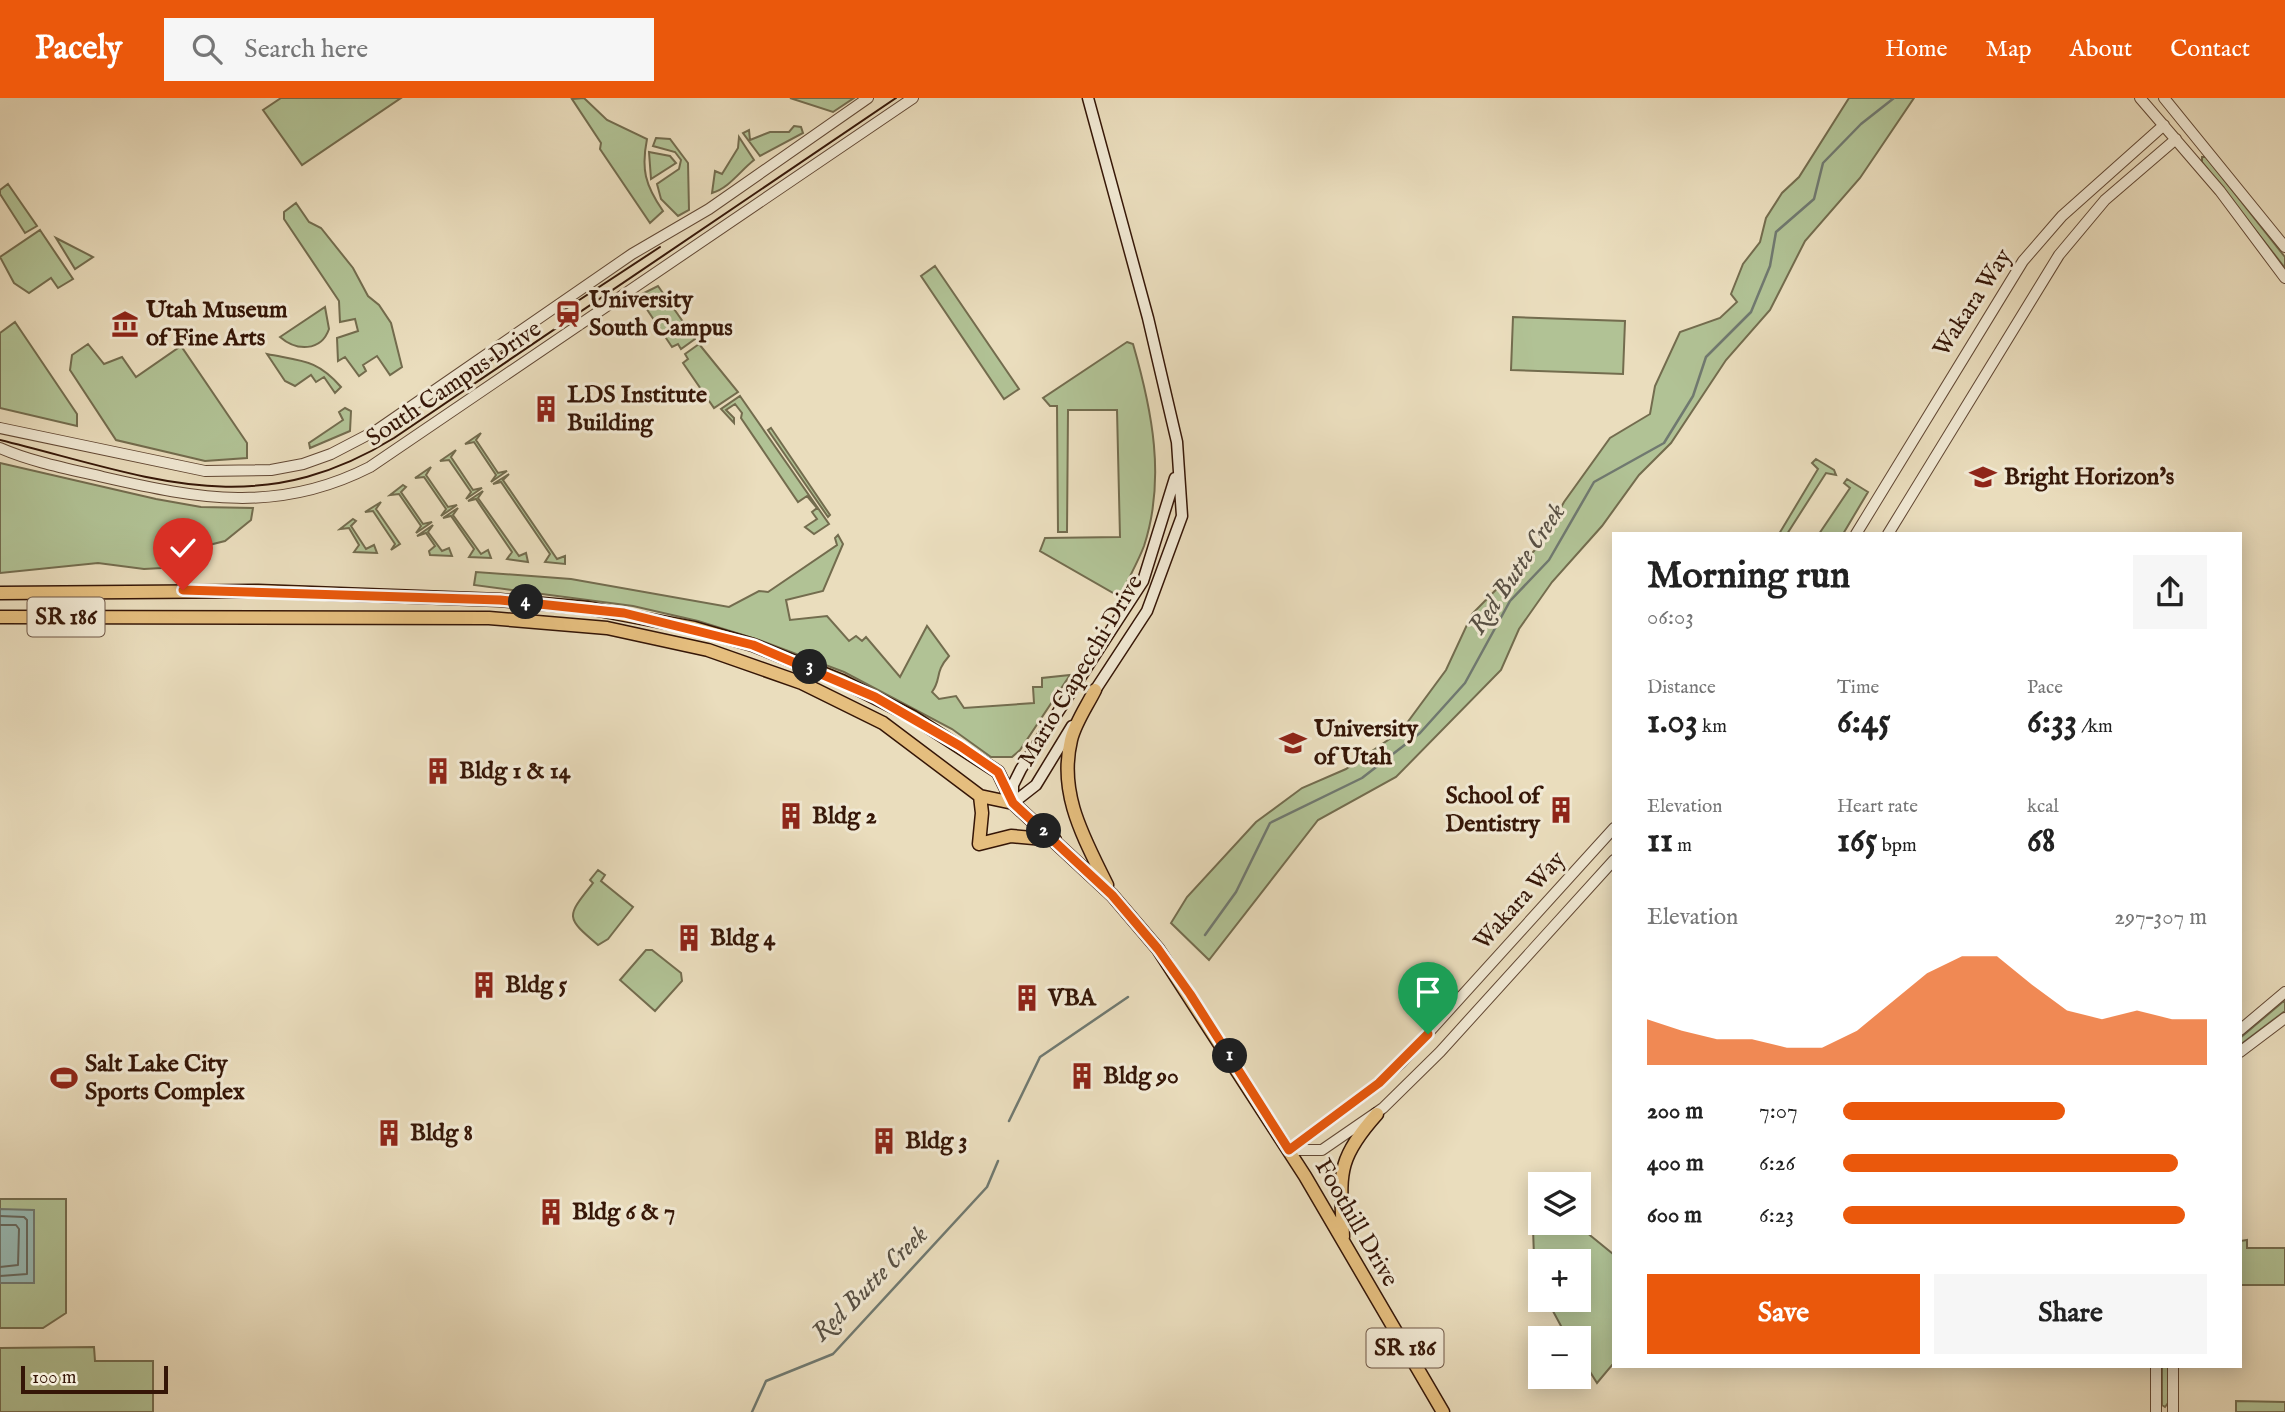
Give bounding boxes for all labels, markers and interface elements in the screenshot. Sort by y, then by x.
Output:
search box [164,18,654,81]
text: Pacely [35,28,122,70]
icon: search [188,30,226,68]
text: Search here [244,33,368,66]
text: Home [1885,34,1948,65]
text: Map [1986,34,2032,65]
text: About [2070,34,2132,65]
text: Contact [2170,34,2250,65]
street label: Wakara Way [1927,243,2020,363]
place label: University South Campus [588,285,733,344]
place label: Utah Museum of Fine Arts [145,295,288,354]
station icon: University South Campus [553,299,583,329]
museum icon: Utah Museum of Fine Arts [110,309,140,339]
street label: South Campus Drive [360,314,548,454]
place label: LDS Institute Building [567,380,707,439]
building icon: LDS Institute Building [531,394,561,424]
school or university icon: Bright Horizon's [1968,462,1998,492]
place label: Bright Horizon's [2004,462,2175,493]
water label: Red Butte Creek [1461,497,1573,641]
pin [153,518,213,590]
icon: check [164,529,202,567]
text: Morning run [1647,553,1850,601]
button: share [2133,555,2207,629]
street label: Mario Capecchi Drive [1011,569,1151,773]
pin: 4 [508,584,544,620]
text: 4 [521,589,530,613]
road number: SR 186 [28,597,104,636]
text: 06:03 [1647,603,1694,632]
pin: 3 [792,650,828,684]
text: 3 [806,654,813,678]
text: Distance [1647,676,1716,700]
text: Time [1837,676,1879,700]
text: Pace [2027,676,2063,700]
text: 1.03 [1647,700,1698,745]
text: 6:45 [1837,700,1891,745]
text: 6:33 [2027,700,2077,745]
place label: University of Utah [1313,714,1419,773]
text: km [1698,715,1727,739]
text: /km [2077,715,2113,739]
school or university icon: University of Utah [1278,728,1308,758]
building icon: Bldg 1 & 14 [423,756,453,786]
place label: Bldg 1 & 14 [459,756,572,787]
place label: School of Dentistry [1445,781,1544,840]
building icon: School of Dentistry [1546,795,1576,825]
text: Elevation [1647,795,1722,819]
text: Heart rate [1837,795,1918,819]
text: kcal [2027,795,2059,819]
building icon: Bldg 2 [776,801,806,831]
place label: Bldg 2 [812,801,877,832]
pin: 2 [1026,814,1062,848]
text: 2 [1039,818,1048,842]
text: 11 [1647,819,1673,864]
text: 165 [1837,819,1878,864]
text: 68 [2027,819,2056,864]
text: m [1673,834,1692,858]
text: bpm [1878,834,1917,858]
street label: Wakara Way [1467,845,1573,957]
text: Elevation [1647,903,1738,932]
text: 297–307 m [2114,903,2207,932]
building icon: Bldg 4 [674,923,704,953]
place label: Bldg 4 [710,923,776,954]
pin [1398,962,1458,1034]
building icon: Bldg 5 [469,970,499,1000]
place label: Bldg 5 [505,970,567,1001]
icon: arrive [1409,973,1447,1011]
building icon: VBA [1012,983,1042,1013]
place label: VBA [1047,983,1098,1014]
pin: 1 [1212,1038,1248,1074]
text: 1 [1226,1043,1233,1067]
place label: Salt Lake City Sports Complex [85,1049,245,1108]
building icon: Bldg 90 [1067,1061,1097,1091]
place label: Bldg 90 [1103,1061,1179,1092]
sports icon: Salt Lake City Sports Complex [49,1063,79,1093]
text: 200 m [1647,1097,1703,1126]
text: 7:07 [1759,1097,1798,1126]
building icon: Bldg 8 [374,1118,404,1148]
place label: Bldg 8 [410,1118,473,1149]
building icon: Bldg 3 [869,1126,899,1156]
place label: Bldg 3 [905,1126,967,1157]
text: 400 m [1647,1149,1704,1178]
text: 6:26 [1759,1149,1795,1178]
street label: Foothill Drive [1307,1153,1405,1293]
map controls [1528,1172,1591,1389]
button: layers [1528,1172,1591,1235]
building icon: Bldg 6 & 7 [536,1197,566,1227]
place label: Bldg 6 & 7 [572,1197,675,1228]
text: 600 m [1647,1201,1702,1230]
text: 6:23 [1759,1201,1794,1230]
water label: Red Butte Creek [805,1218,936,1349]
button: + [1528,1249,1591,1312]
button: Save [1647,1274,1920,1354]
button: Share [1934,1274,2207,1354]
button: − [1528,1326,1591,1389]
road number: SR 186 [1366,1329,1444,1368]
scale bar [21,1363,168,1395]
text: 100 m [32,1366,76,1390]

